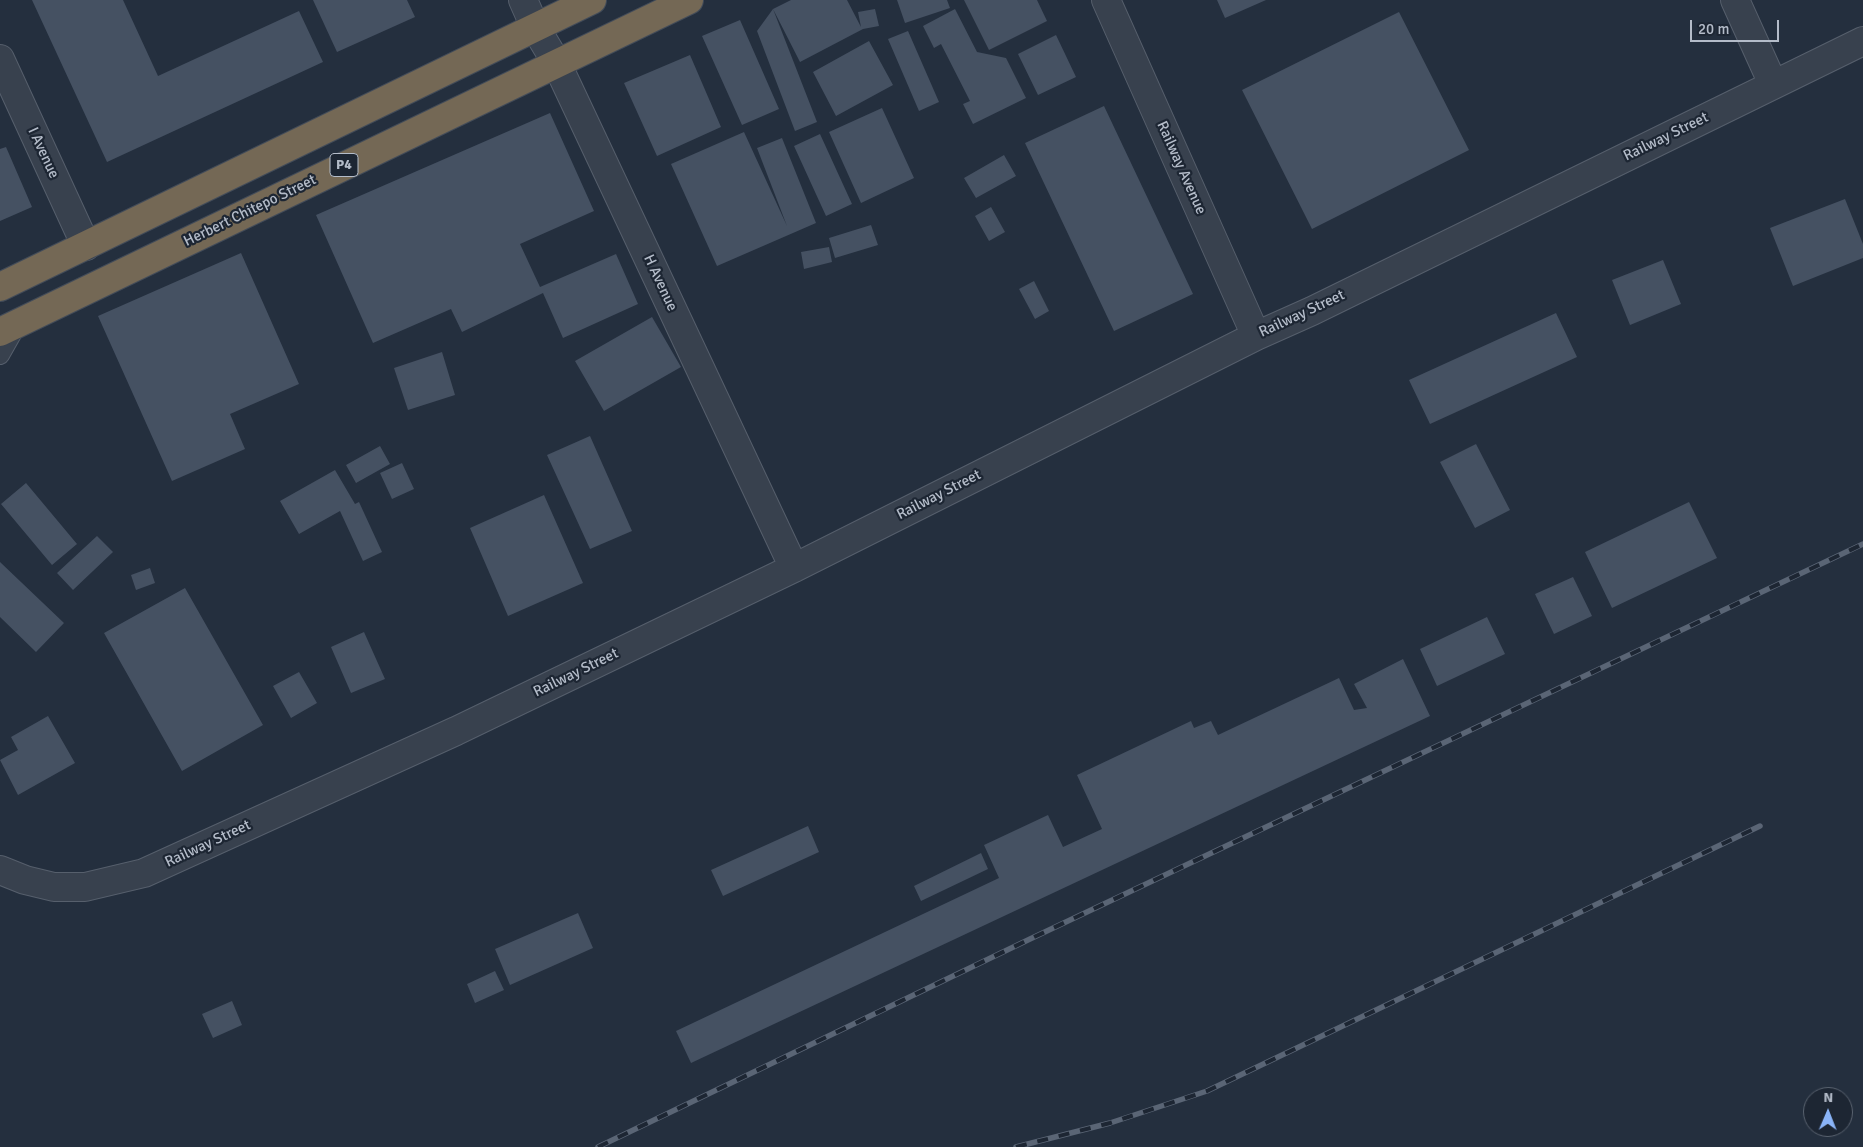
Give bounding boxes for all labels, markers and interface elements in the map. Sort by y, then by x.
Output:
scale bar [1693,10,1782,42]
text: 20 m [1698,20,1729,38]
street label: Railway Street [1621,109,1711,165]
street label: Railway Avenue [1152,119,1210,217]
street label: I Avenue [23,124,63,182]
road number: P4 [330,154,358,176]
street label: Herbert Chitepo Street [181,171,319,251]
street label: H Avenue [639,252,681,314]
street label: Railway Street [1256,286,1348,342]
street label: Railway Street [894,466,984,524]
street label: Railway Street [531,645,621,701]
street label: Railway Street [162,816,254,872]
north arrow [1803,1087,1853,1137]
text: N [1823,1089,1833,1106]

